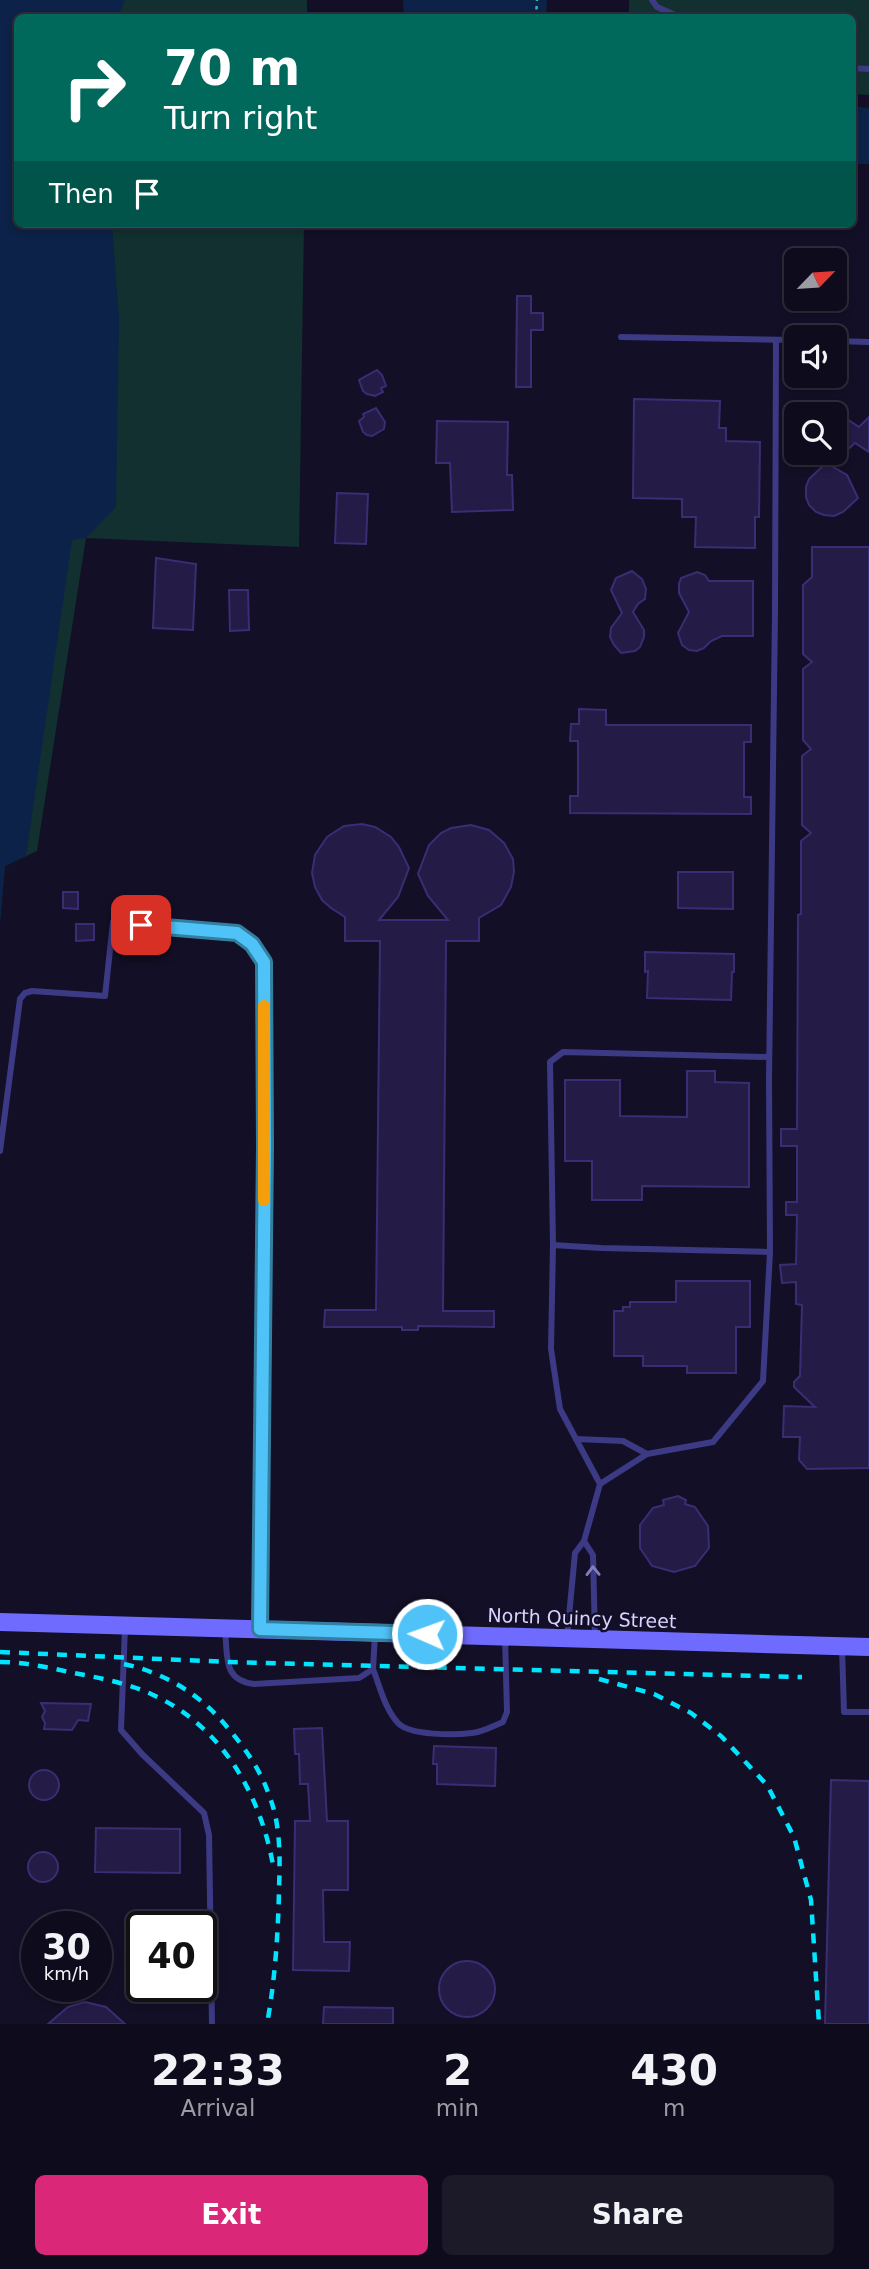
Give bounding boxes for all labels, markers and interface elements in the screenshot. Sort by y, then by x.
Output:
text: 70 m [164,40,300,97]
icon: right [49,42,140,133]
text: Turn right [164,99,317,137]
icon: arrive [128,175,166,213]
text: Then [49,179,114,209]
north arrow [784,248,847,312]
map controls [784,248,847,465]
button: sound [784,325,847,388]
button: search [784,402,847,465]
pin [111,895,171,955]
icon: arrive [122,906,160,944]
one-way arrow [586,1565,601,1576]
position arrow [390,1597,464,1671]
street label: North Quincy Street [487,1604,677,1632]
speed limit sign: 40 [126,1911,217,2002]
text: 30 [42,1927,91,1967]
text: km/h [44,1963,89,1984]
text: 22:33 [151,2046,285,2095]
text: 2 [443,2046,472,2095]
text: 430 [630,2046,718,2095]
text: Arrival [181,2095,255,2121]
text: min [436,2095,479,2121]
text: m [663,2095,685,2121]
button: Exit [35,2175,428,2255]
button: Share [442,2175,834,2255]

